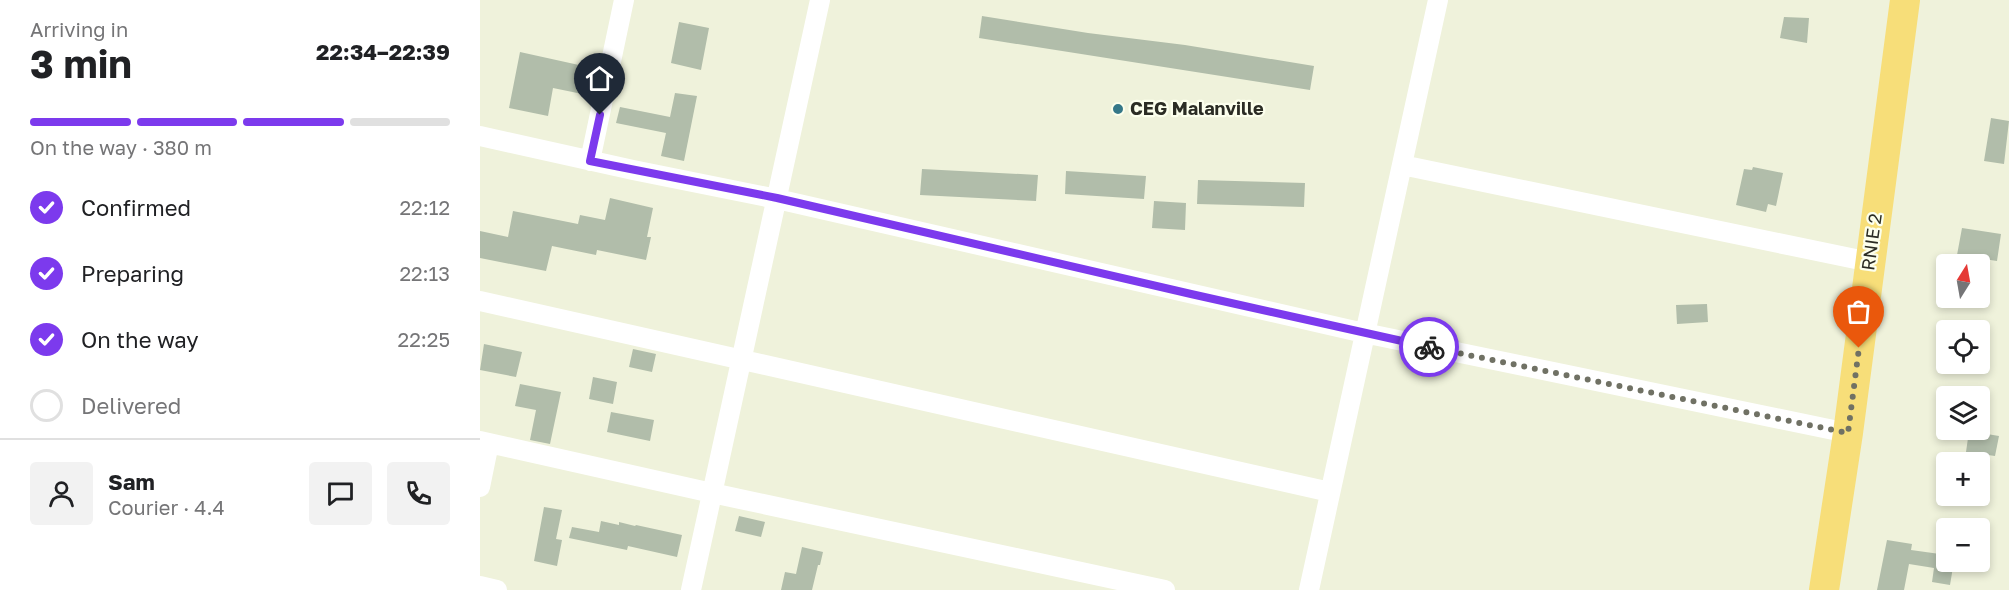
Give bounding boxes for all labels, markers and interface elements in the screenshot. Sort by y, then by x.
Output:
text: Arriving in [30,17,128,41]
text: 22:34–22:39 [316,38,450,65]
text: 3 min [30,40,132,87]
pin [574,53,625,115]
icon: home [583,62,616,95]
place label: CEG Malanville [1130,97,1264,119]
marker: CEG Malanville [1111,102,1125,116]
text: On the way · 380 m [30,135,212,159]
icon: check [30,191,63,224]
text: Confirmed [81,194,191,221]
text: 22:12 [400,195,450,219]
street label: RNIE 2 [1856,212,1886,272]
north arrow [1936,254,1990,308]
map controls [1936,254,1990,572]
icon: check [30,257,63,290]
text: Preparing [81,260,184,287]
text: 22:13 [399,261,450,285]
pin [1833,286,1884,348]
icon: bag [1842,295,1875,328]
courier [1399,317,1459,377]
button: locate [1936,320,1990,374]
icon: check [30,323,63,356]
text: On the way [81,326,199,353]
text: 22:25 [398,327,450,351]
icon: bike [1413,331,1446,364]
button: layers [1936,386,1990,440]
text: Delivered [81,392,181,419]
button: + [1936,452,1990,506]
button: person [30,462,93,525]
button: chat [309,462,372,525]
button: phone [387,462,450,525]
text: Sam [108,468,155,495]
text: Courier · 4.4 [108,495,225,519]
button: − [1936,518,1990,572]

